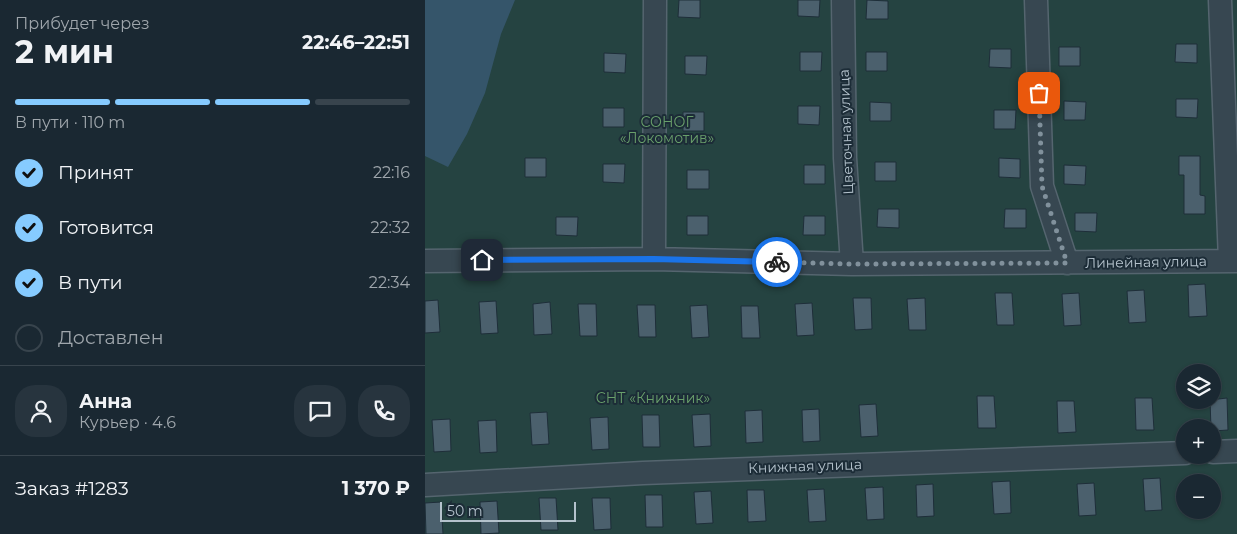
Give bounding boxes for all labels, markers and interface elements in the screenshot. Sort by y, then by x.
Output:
text: Прибудет через [15,14,150,33]
text: 22:46–22:51 [302,31,410,54]
text: 2 мин [15,32,114,71]
street label: Цветочная улица [835,69,857,195]
pin [1018,72,1060,114]
icon: bag [1025,79,1053,107]
text: В пути · 110 m [15,113,125,132]
park label: СОНОГ «Локомотив» [620,113,714,147]
icon: check [15,159,43,187]
text: Принят [58,161,133,184]
text: 22:16 [373,163,410,182]
icon: check [15,214,43,242]
text: Готовится [58,216,154,239]
text: 22:32 [370,218,410,237]
courier [752,237,802,287]
pin [461,239,503,281]
icon: home [468,246,496,274]
icon: bike [763,248,791,276]
street label: Линейная улица [1085,252,1207,272]
icon: check [15,269,43,297]
text: В пути [58,271,123,294]
text: 22:34 [369,273,410,292]
text: Доставлен [58,326,164,349]
map controls [1176,364,1221,519]
button: layers [1176,364,1221,409]
button: person [15,385,67,437]
button: chat [294,385,346,437]
button: phone [358,385,410,437]
park label: СНТ «Книжник» [596,389,710,407]
text: Анна [79,390,132,413]
text: Курьер · 4.6 [79,413,176,432]
button: + [1176,419,1221,464]
street label: Книжная улица [748,455,862,477]
button: − [1176,474,1221,519]
text: Заказ #1283 [15,477,129,500]
text: 1 370 ₽ [342,477,410,500]
scale bar [440,499,576,522]
text: 50 m [447,502,483,520]

